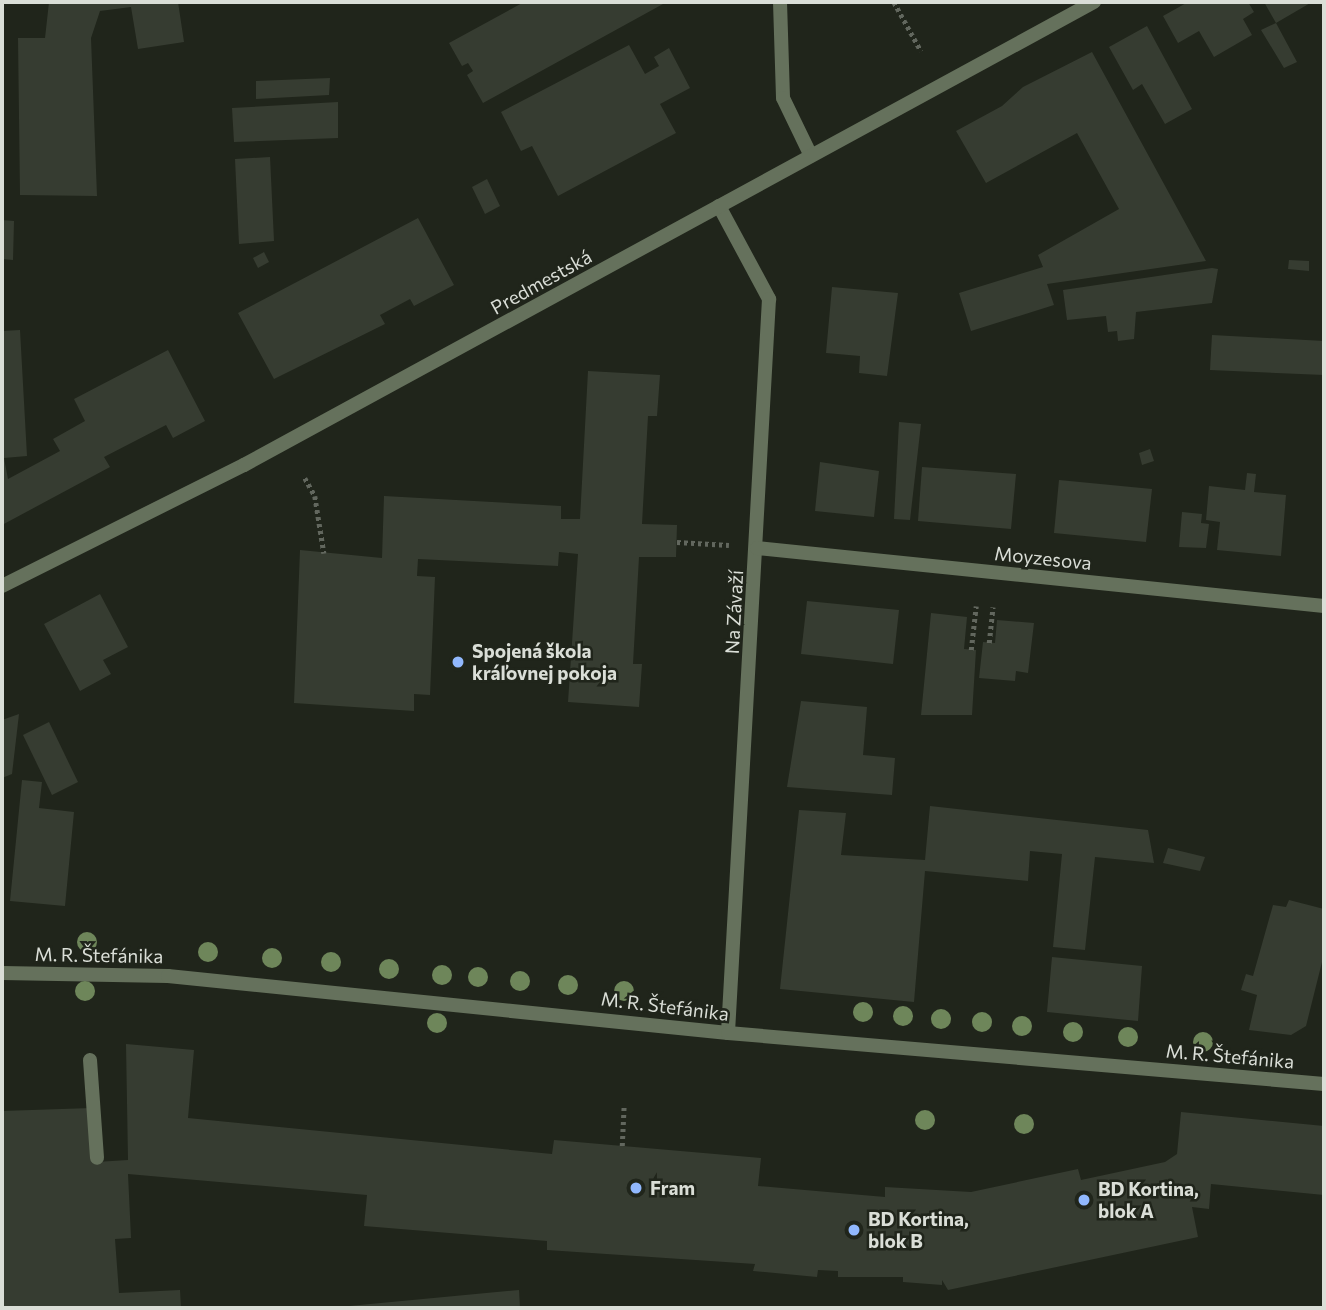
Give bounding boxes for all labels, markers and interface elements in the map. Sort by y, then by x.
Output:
street label: Predmestská [487,245,595,319]
street label: Moyzesova [993,542,1093,574]
street label: Na Závaží [720,569,748,655]
place label: Spojená škola kráľovnej pokoja [472,640,617,684]
marker: Spojená škola kráľovnej pokoja [450,654,466,670]
street label: M. R. Štefánika [34,942,164,968]
street label: M. R. Štefánika [600,987,730,1025]
street label: M. R. Štefánika [1165,1039,1295,1073]
place label: Fram [650,1177,695,1199]
place label: BD Kortina, blok A [1098,1178,1199,1222]
marker: Fram [628,1180,644,1196]
marker: BD Kortina, blok A [1076,1192,1092,1208]
place label: BD Kortina, blok B [868,1208,969,1252]
marker: BD Kortina, blok B [846,1222,862,1238]

